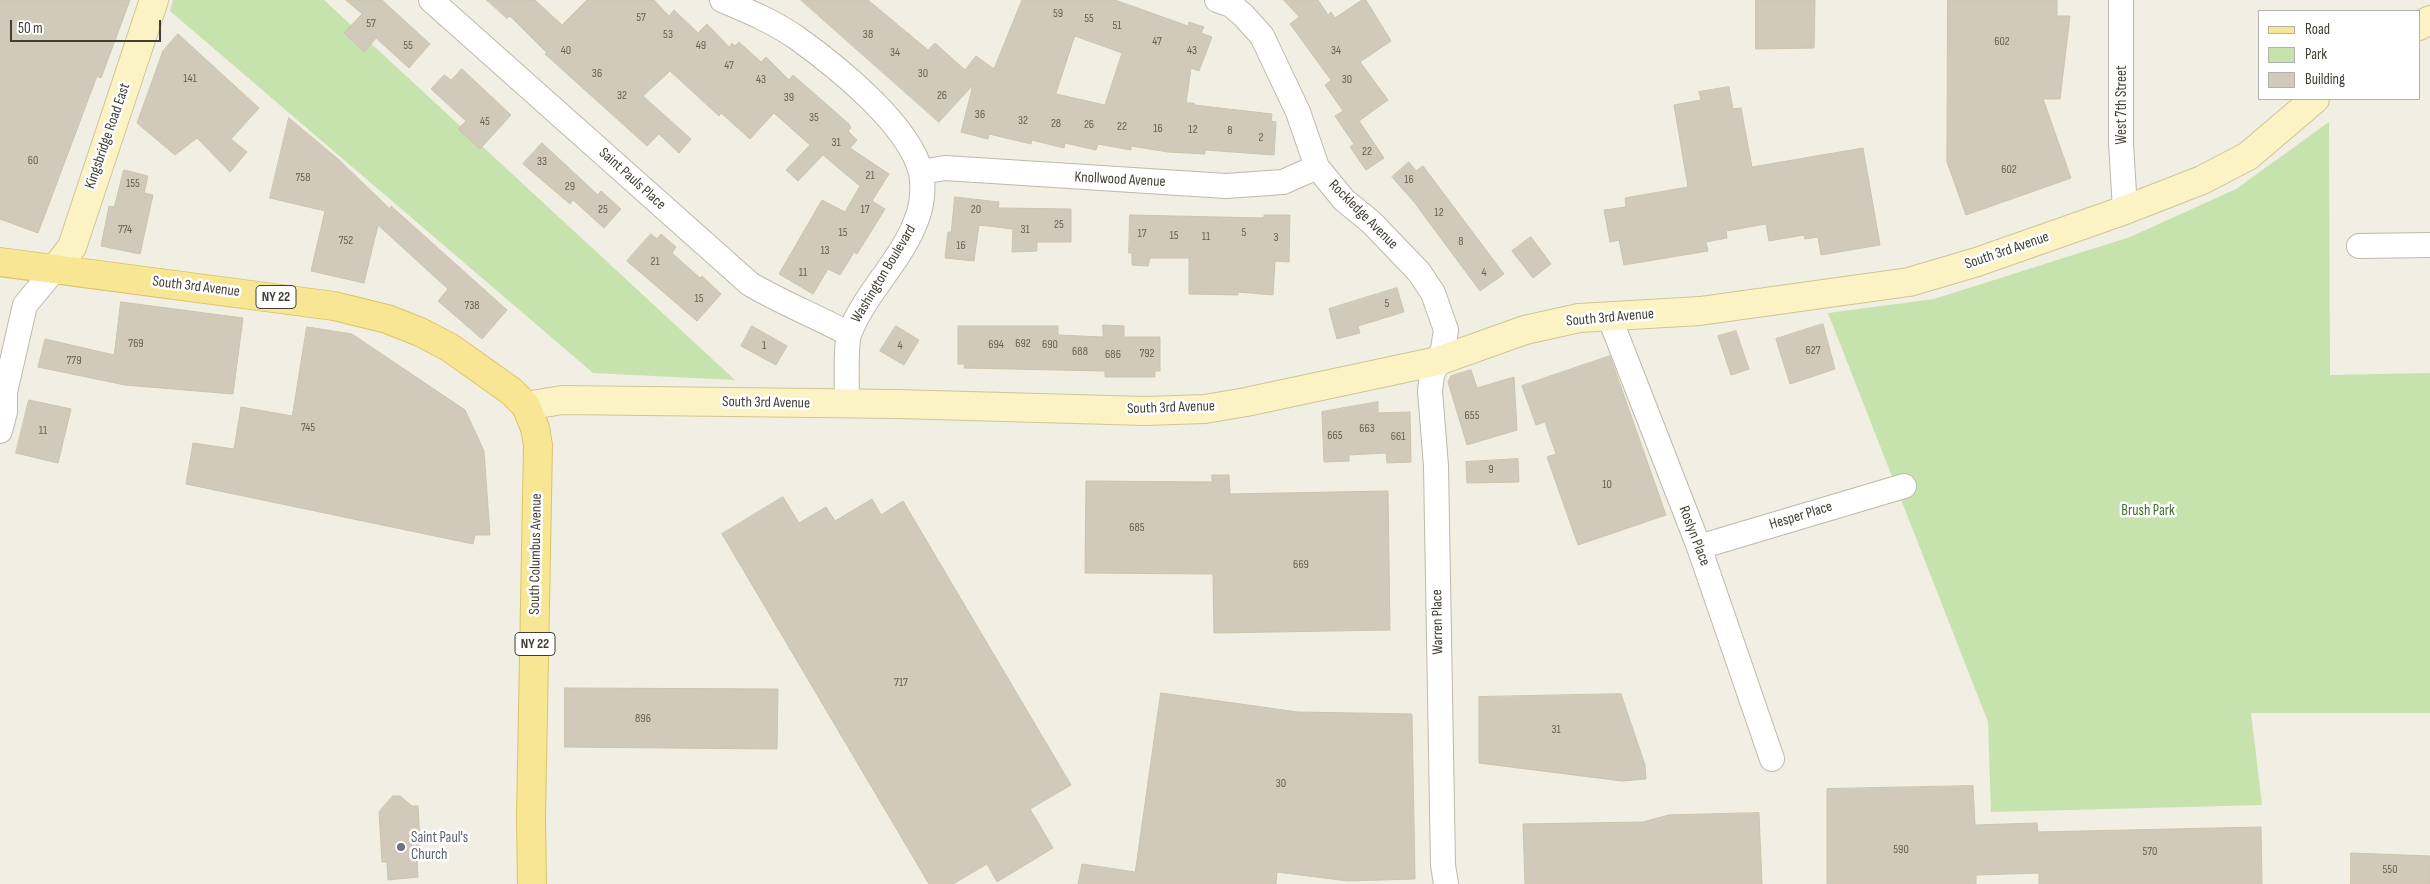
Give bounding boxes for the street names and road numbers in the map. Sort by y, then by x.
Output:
street label: West 7th Street [2113,65,2131,145]
street label: Kingsbridge Road East [82,81,134,191]
street label: Saint Pauls Place [595,144,669,214]
street label: Knollwood Avenue [1074,169,1166,191]
street label: Rockledge Avenue [1325,177,1401,253]
street label: Washington Boulevard [848,222,920,326]
street label: South 3rd Avenue [1962,228,2052,274]
street label: South 3rd Avenue [151,273,241,301]
road number: NY 22 [256,286,296,308]
street label: South 3rd Avenue [1565,305,1655,331]
street label: South 3rd Avenue [722,393,810,413]
street label: South 3rd Avenue [1127,397,1215,419]
street label: South Columbus Avenue [526,493,546,615]
street label: Hesper Place [1767,498,1835,534]
street label: Roslyn Place [1674,504,1714,568]
street label: Warren Place [1428,589,1448,655]
road number: NY 22 [515,633,555,656]

